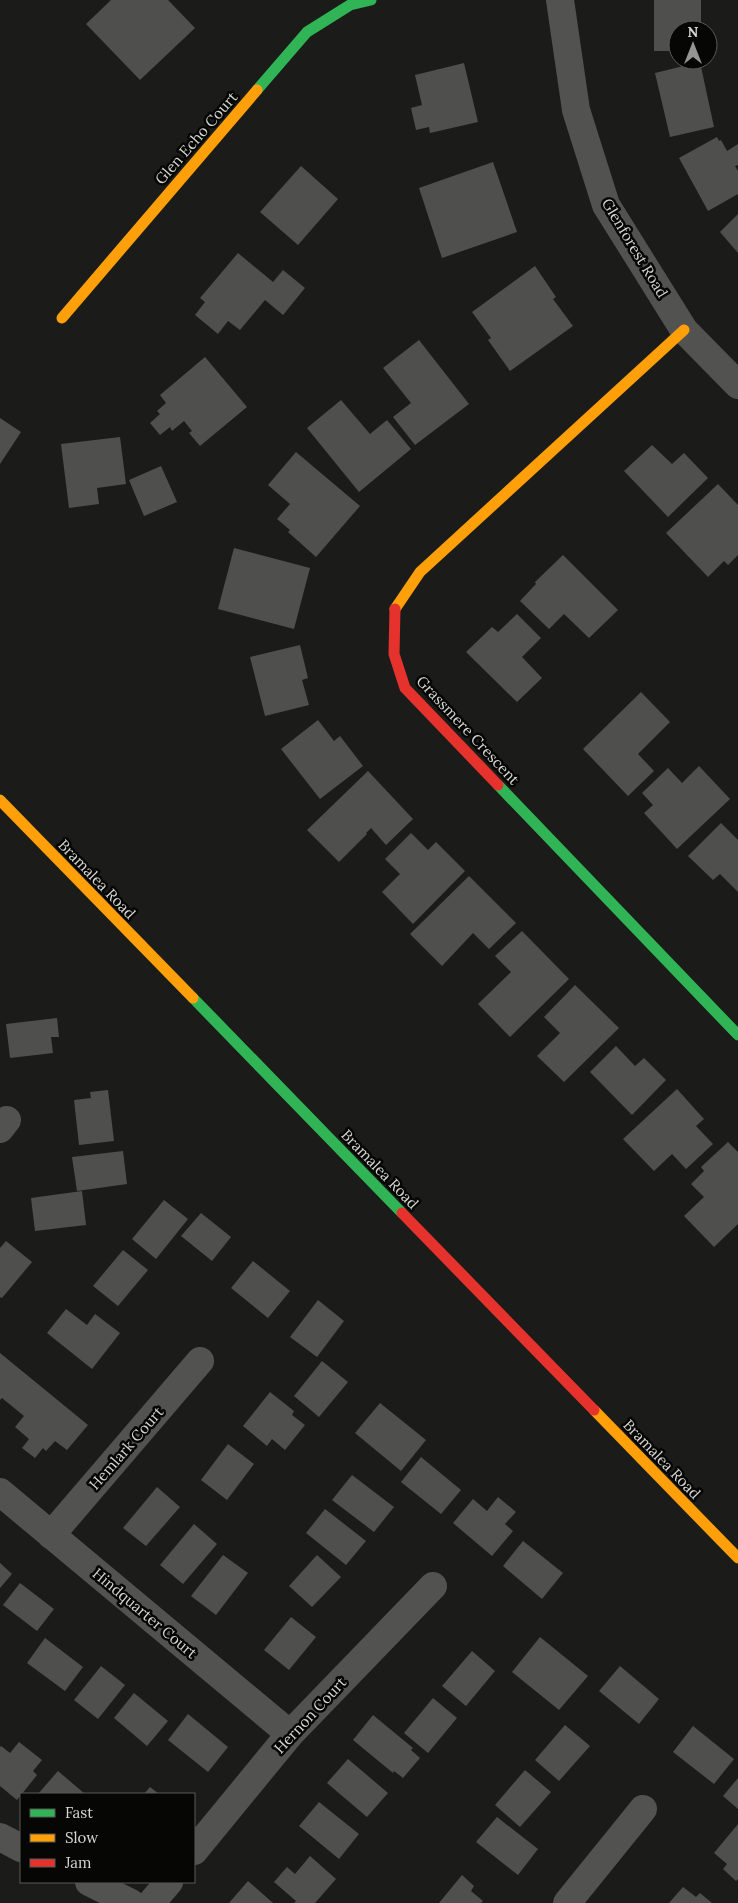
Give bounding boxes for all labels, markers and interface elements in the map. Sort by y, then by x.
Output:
north arrow [668,20,718,70]
text: N [688,23,699,41]
street label: Glen Echo Court [151,88,241,188]
street label: Glenforest Road [598,195,672,301]
street label: Grassmere Crescent [413,672,524,789]
street label: Bramalea Road [54,835,140,923]
street label: Bramalea Road [337,1125,423,1213]
street label: Hemlark Court [85,1402,167,1493]
street label: Bramalea Road [619,1415,705,1503]
street label: Hindquarter Court [89,1564,201,1662]
street label: Hernon Court [270,1673,350,1757]
legend [20,1793,195,1883]
text: Fast [65,1803,93,1822]
text: Slow [65,1828,98,1847]
text: Jam [64,1853,92,1872]

